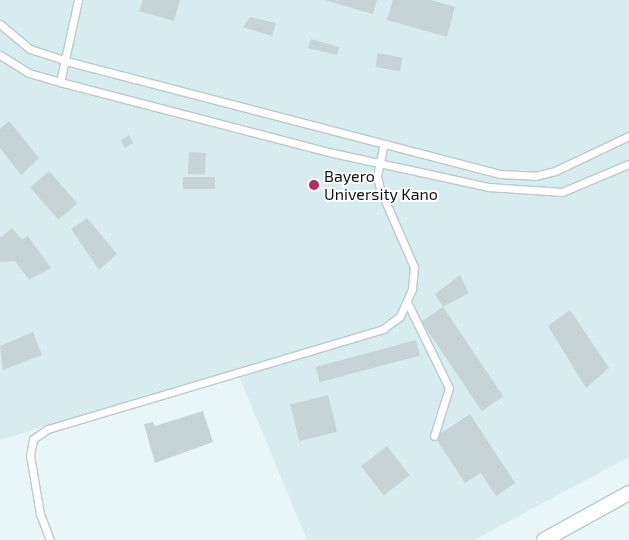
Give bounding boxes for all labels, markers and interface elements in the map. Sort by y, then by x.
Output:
place label: Bayero University Kano [324,166,438,204]
marker: Bayero University Kano [308,179,320,191]

